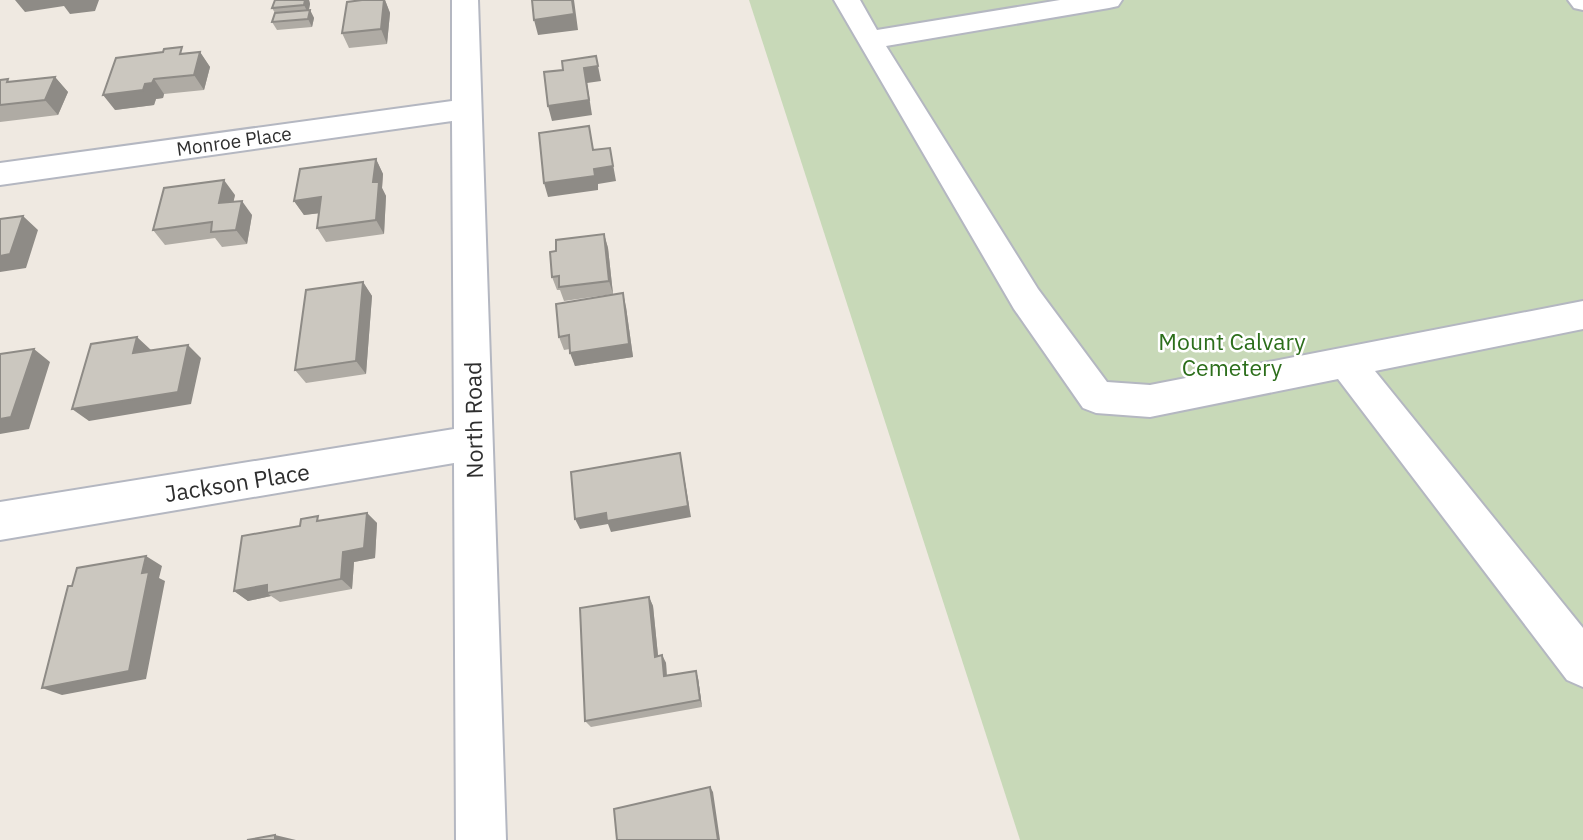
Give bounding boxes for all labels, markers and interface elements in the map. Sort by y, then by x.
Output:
street label: Monroe Place [175,121,293,161]
park label: Mount Calvary Cemetery [1158,326,1306,382]
street label: North Road [457,361,489,479]
street label: Jackson Place [162,456,312,508]

